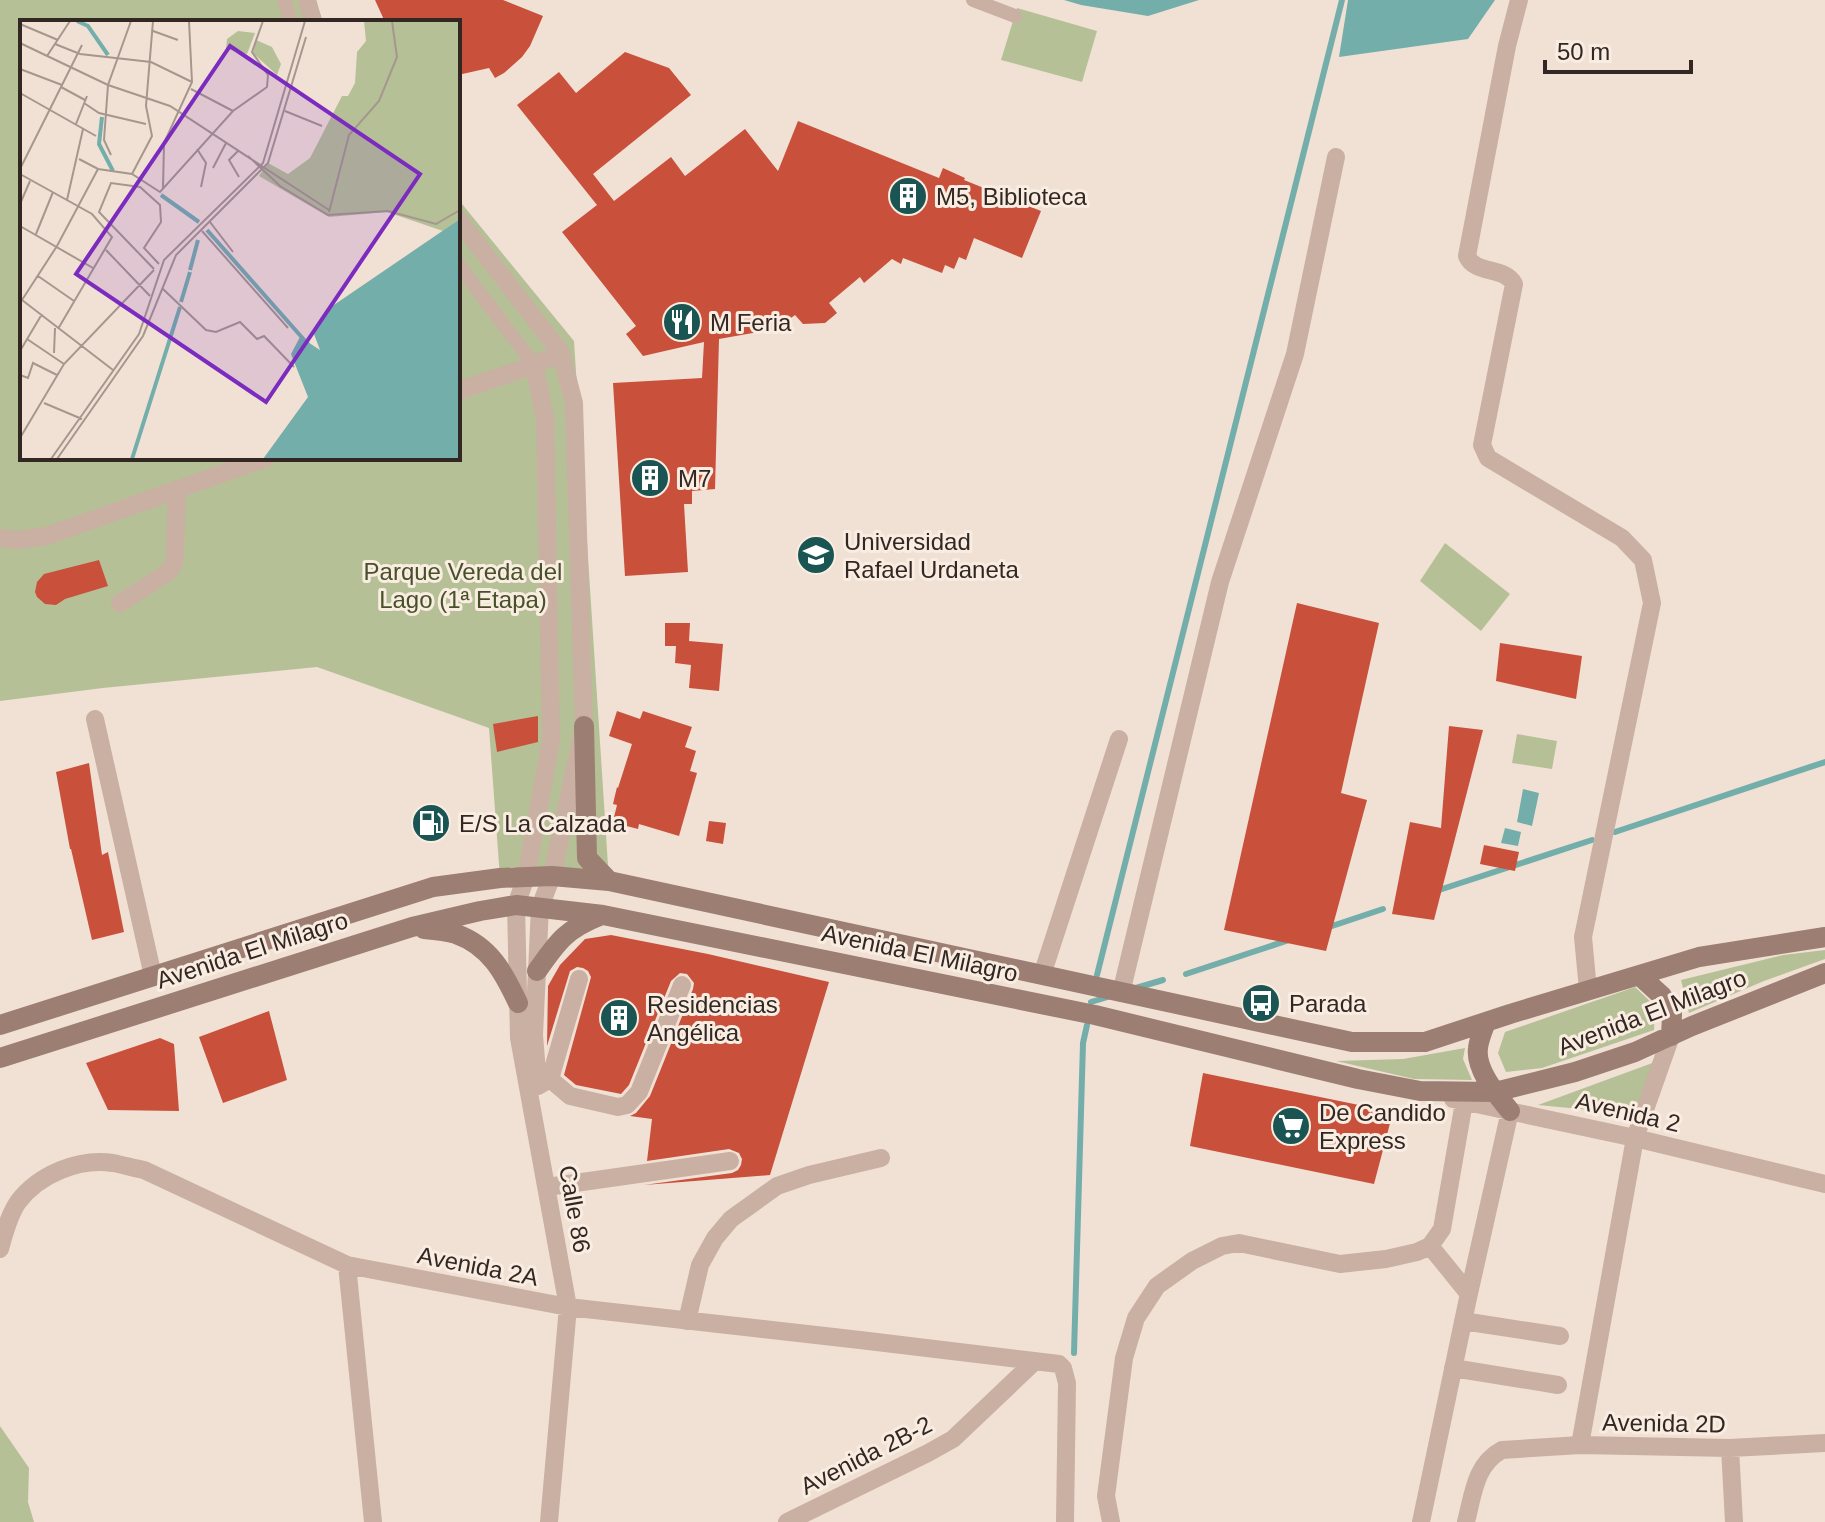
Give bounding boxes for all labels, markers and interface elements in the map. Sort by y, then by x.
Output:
inset map [20,20,460,460]
scale bar [1545,24,1691,74]
text: 50 m [1557,38,1610,65]
building icon: M5, Biblioteca [887,175,929,217]
place label: M5, Biblioteca [936,183,1087,210]
restaurant icon: M Feria [661,301,703,343]
place label: M Feria [710,309,792,336]
building icon: M7 [629,457,671,499]
place label: M7 [678,465,711,492]
place label: Universidad Rafael Urdaneta [844,528,1019,583]
school or university icon: Universidad Rafael Urdaneta [795,534,837,576]
park label: Parque Vereda del Lago (1ª Etapa) [364,558,562,613]
fuel station icon: E/S La Calzada [410,802,452,844]
place label: E/S La Calzada [459,810,626,837]
street label: Avenida El Milagro [153,906,351,994]
street label: Avenida El Milagro [820,919,1020,987]
street label: Avenida El Milagro [1554,964,1750,1060]
bus stop icon: Parada [1240,982,1282,1024]
place label: Parada [1289,990,1367,1017]
place label: Residencias Angélica [647,991,778,1046]
building icon: Residencias Angélica [598,997,640,1039]
street label: Avenida 2 [1573,1087,1683,1137]
place label: De Candido Express [1319,1099,1446,1154]
supermarket icon: De Candido Express [1270,1105,1312,1147]
street label: Calle 86 [554,1163,596,1255]
street label: Avenida 2A [415,1241,541,1291]
street label: Avenida 2D [1602,1408,1726,1438]
street label: Avenida 2B-2 [796,1410,936,1500]

